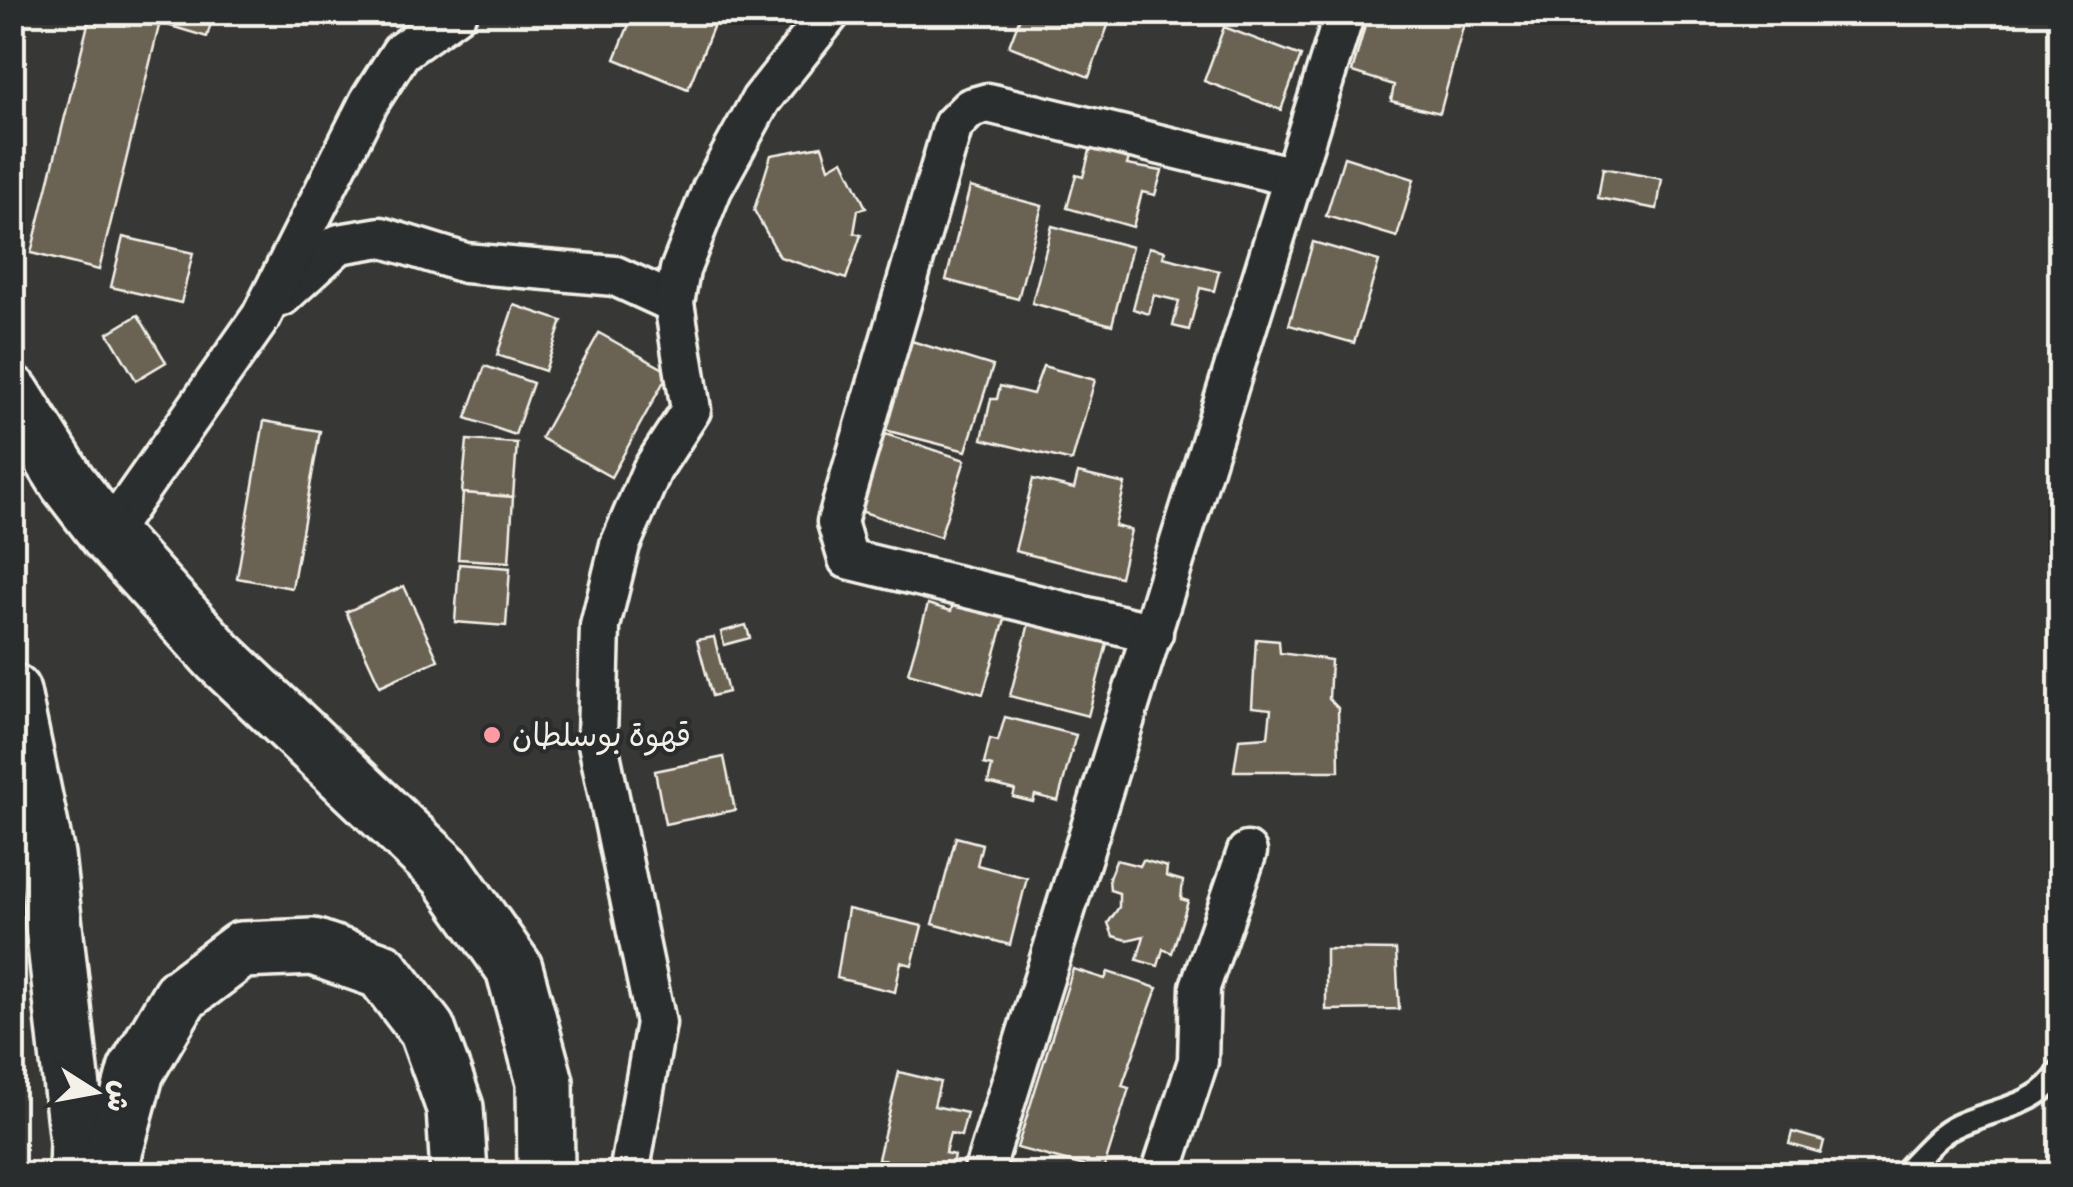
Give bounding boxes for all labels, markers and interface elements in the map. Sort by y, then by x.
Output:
place label: قهوة بوسلطان [512,716,691,756]
marker: قهوة بوسلطان [481,724,503,746]
north arrow [45,1042,145,1142]
text: ش [100,1078,139,1115]

